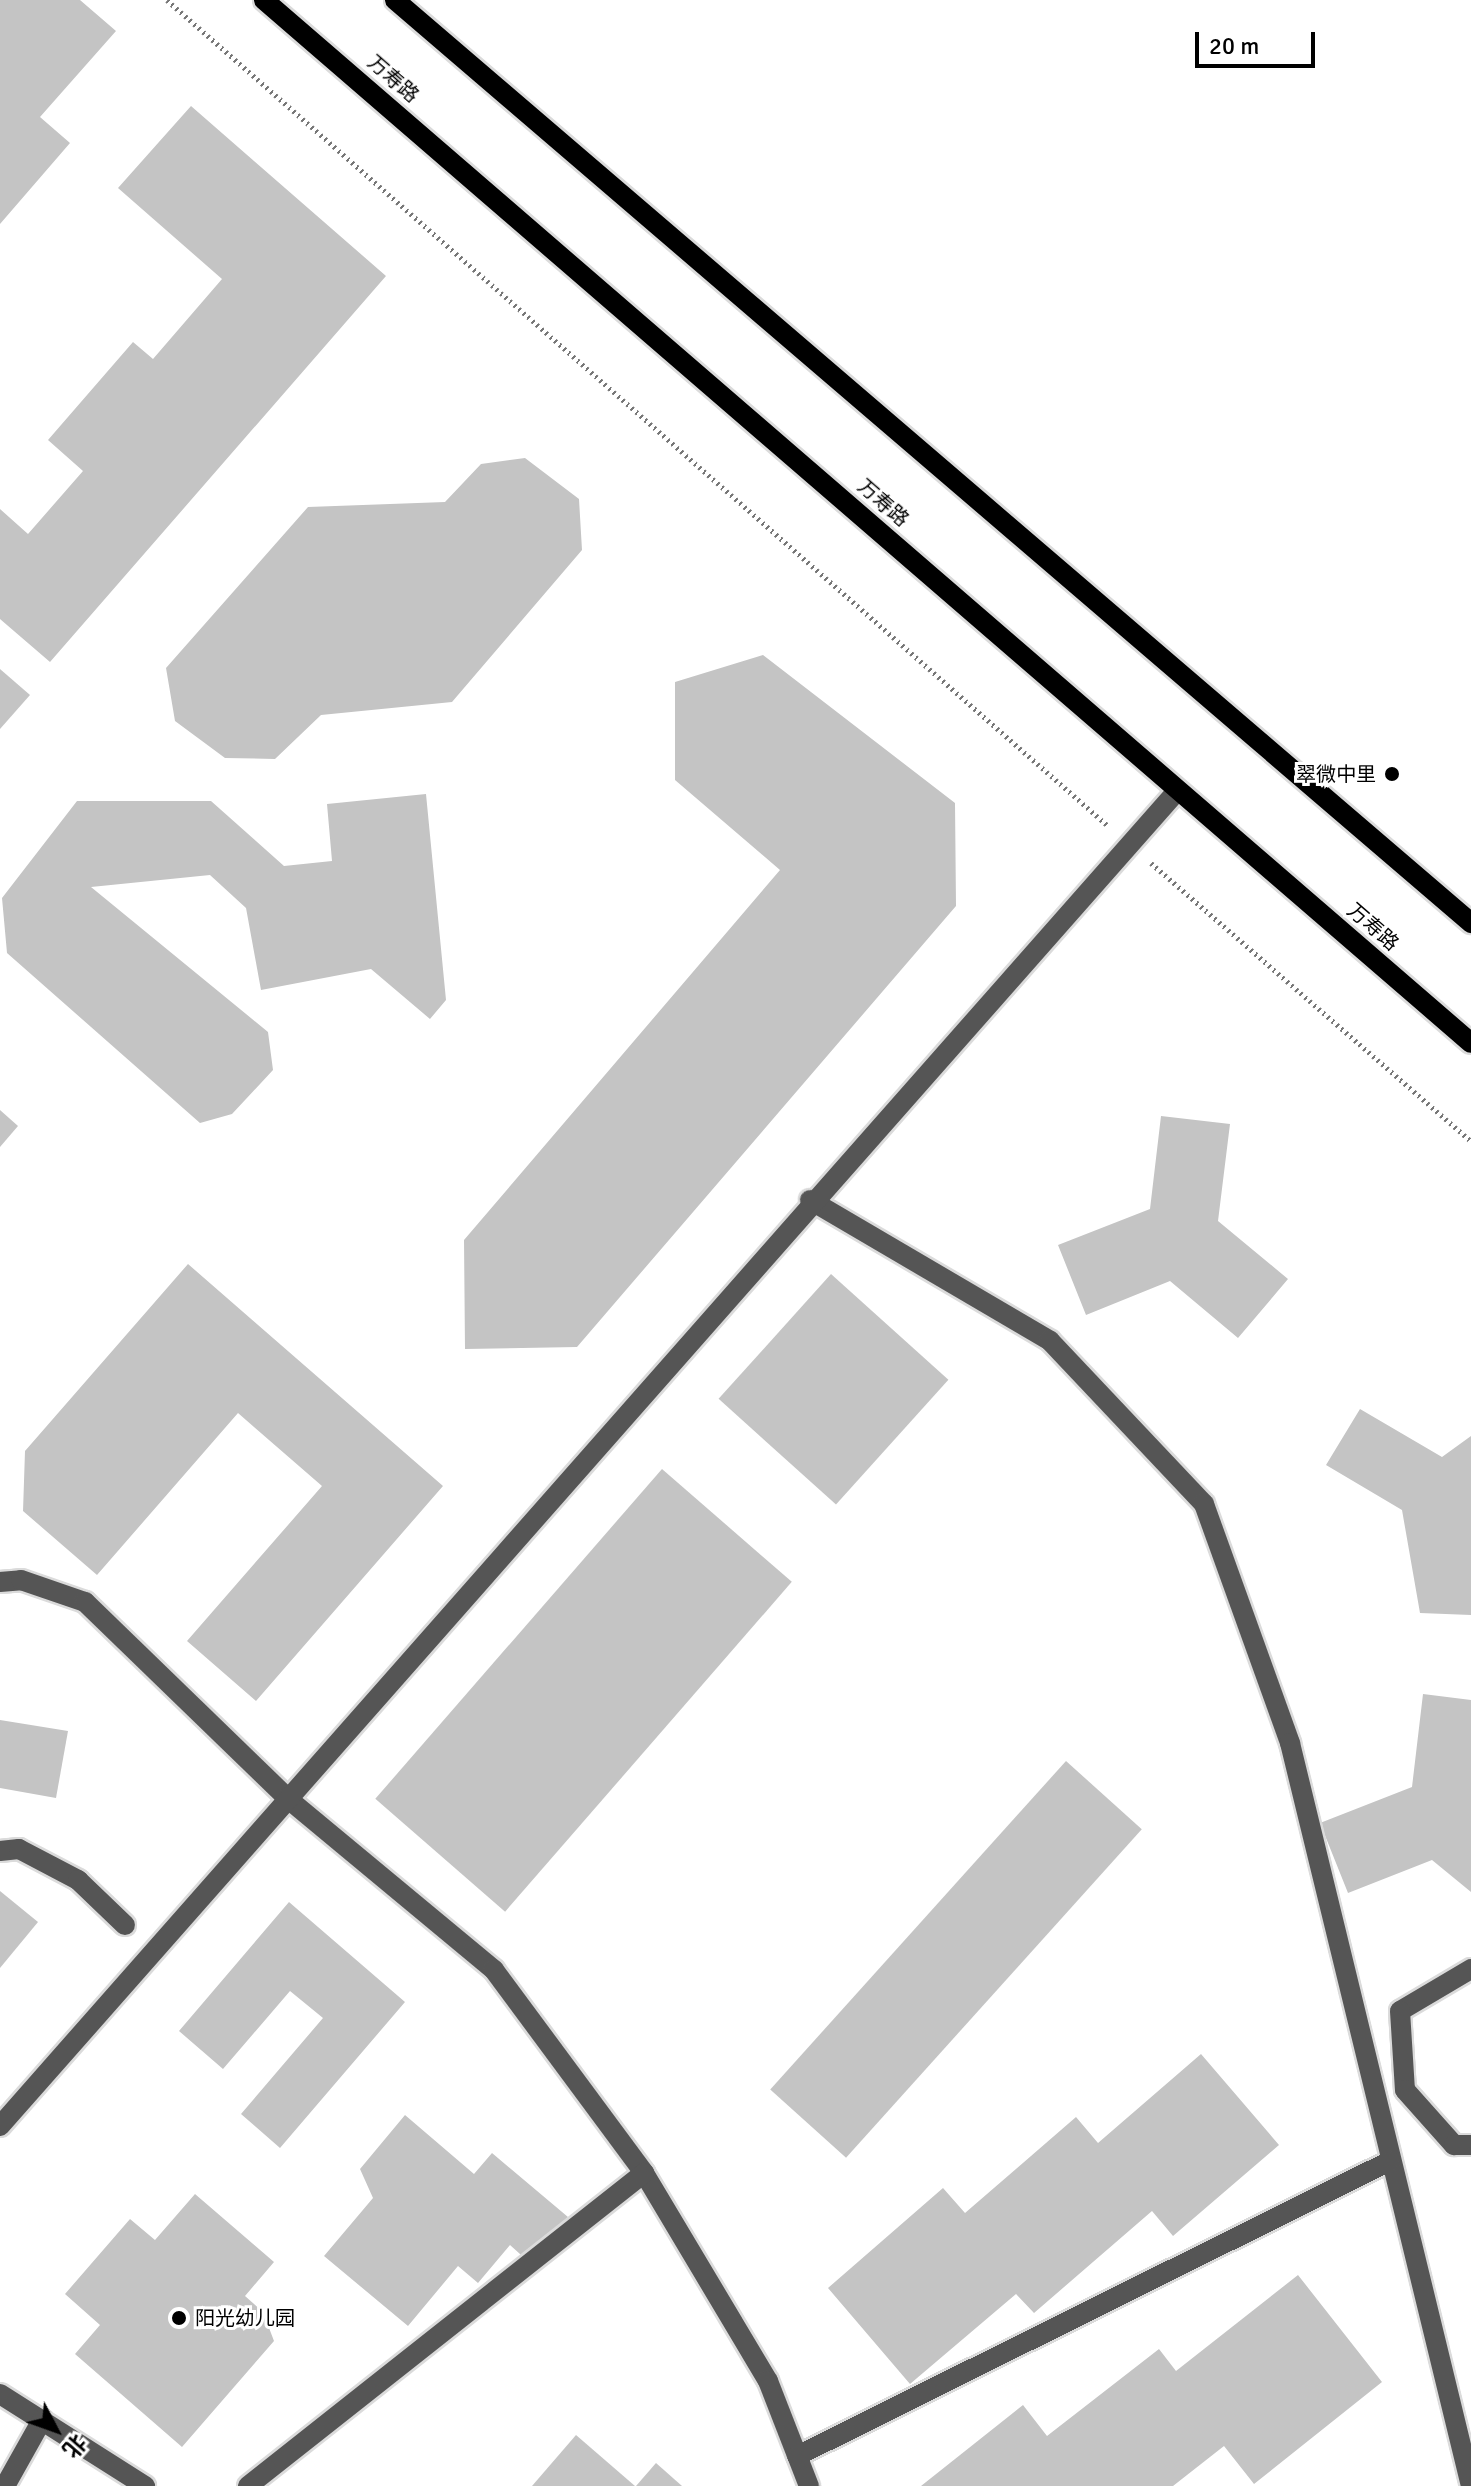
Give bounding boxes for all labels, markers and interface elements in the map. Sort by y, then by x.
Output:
scale bar [1199,16,1319,66]
text: 20 m [1209,31,1259,61]
street label: 万寿路 [362,50,424,108]
street label: 万寿路 [852,474,914,532]
place label: 翠微中里 [1296,762,1376,786]
marker: 翠微中里 [1383,765,1401,783]
street label: 万寿路 [1342,898,1404,956]
place label: 阳光幼儿园 [195,2306,295,2330]
marker: 阳光幼儿园 [170,2309,188,2327]
north arrow [16,2390,96,2470]
text: 北 [57,2429,92,2463]

